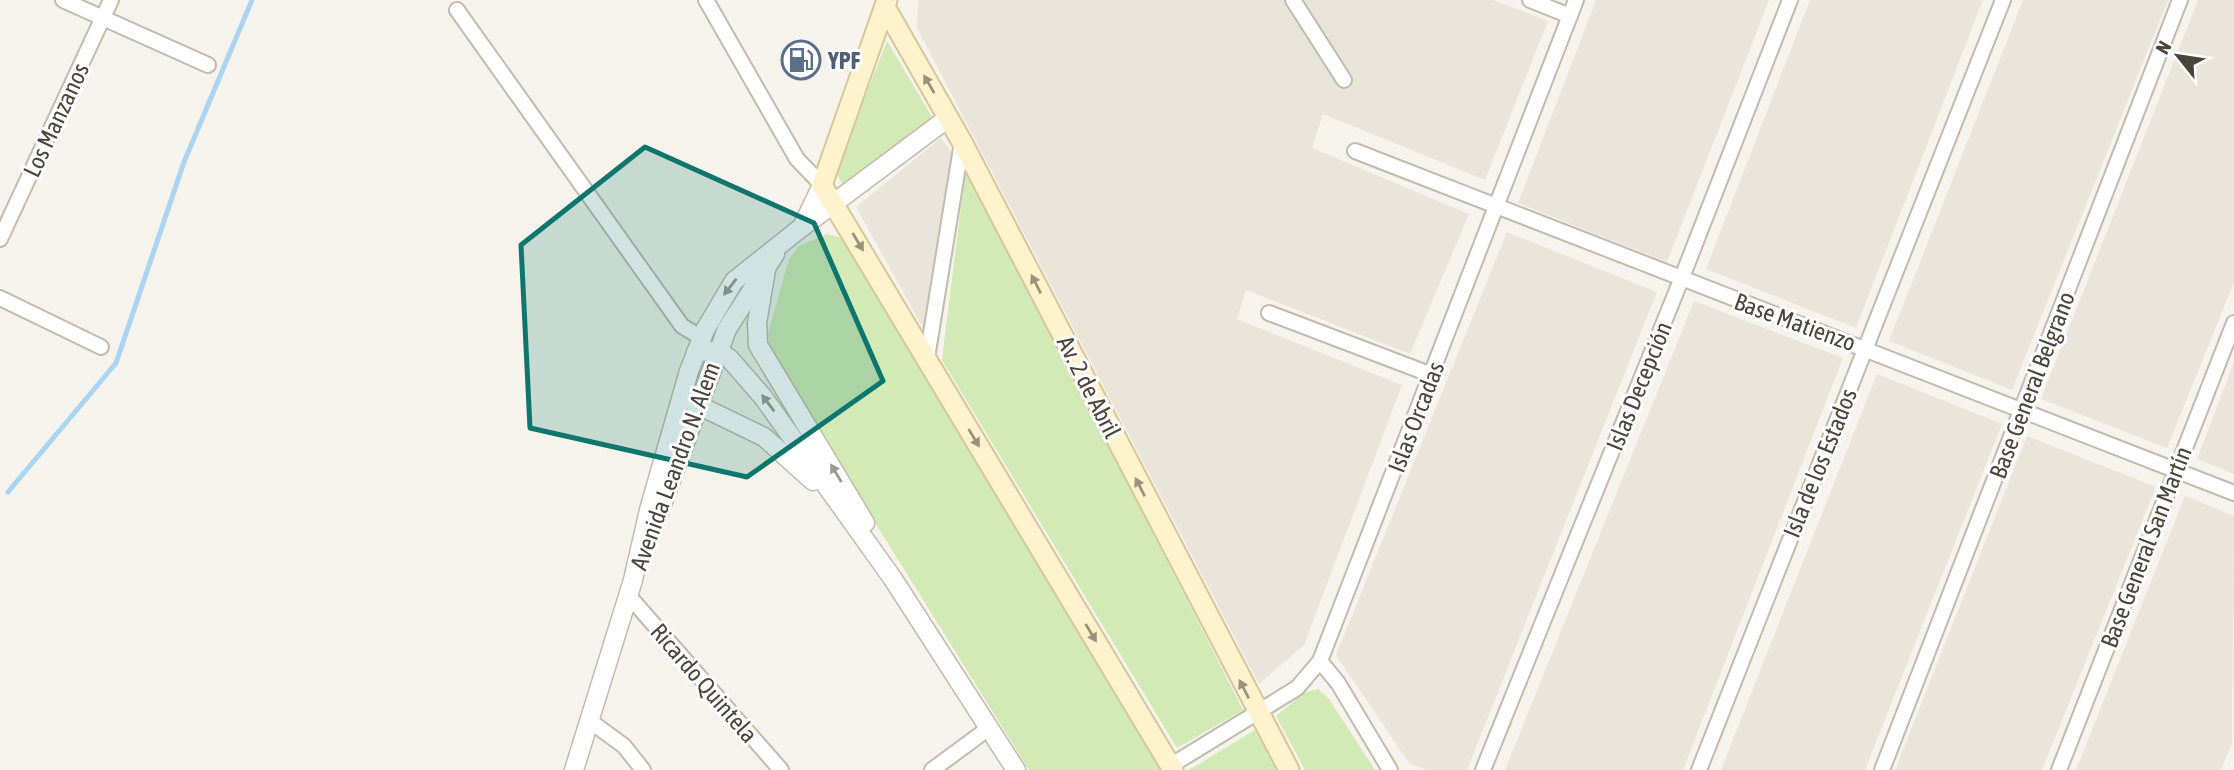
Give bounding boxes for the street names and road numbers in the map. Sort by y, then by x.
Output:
street label: Los Manzanos [18,59,94,181]
street label: Base Matienzo [1731,288,1859,356]
street label: Base General Belgrano [1984,288,2080,482]
street label: Islas Decepción [1601,318,1677,454]
street label: Av. 2 de Abril [1052,332,1126,443]
street label: Avenida Leandro N. Alem [625,358,725,574]
street label: Islas Orcadas [1383,358,1449,476]
street label: Isla de los Estados [1778,385,1862,541]
street label: Base General San Martín [2095,443,2197,651]
street label: Ricardo Quintela [645,618,763,748]

